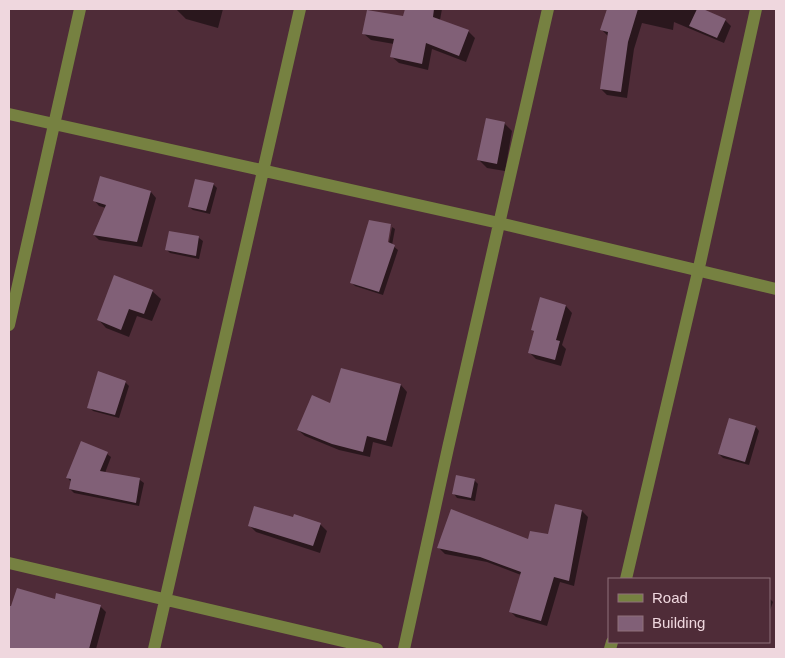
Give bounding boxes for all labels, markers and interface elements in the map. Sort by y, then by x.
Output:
legend [608,578,770,643]
text: Road [652,589,688,606]
text: Building [652,614,705,631]

